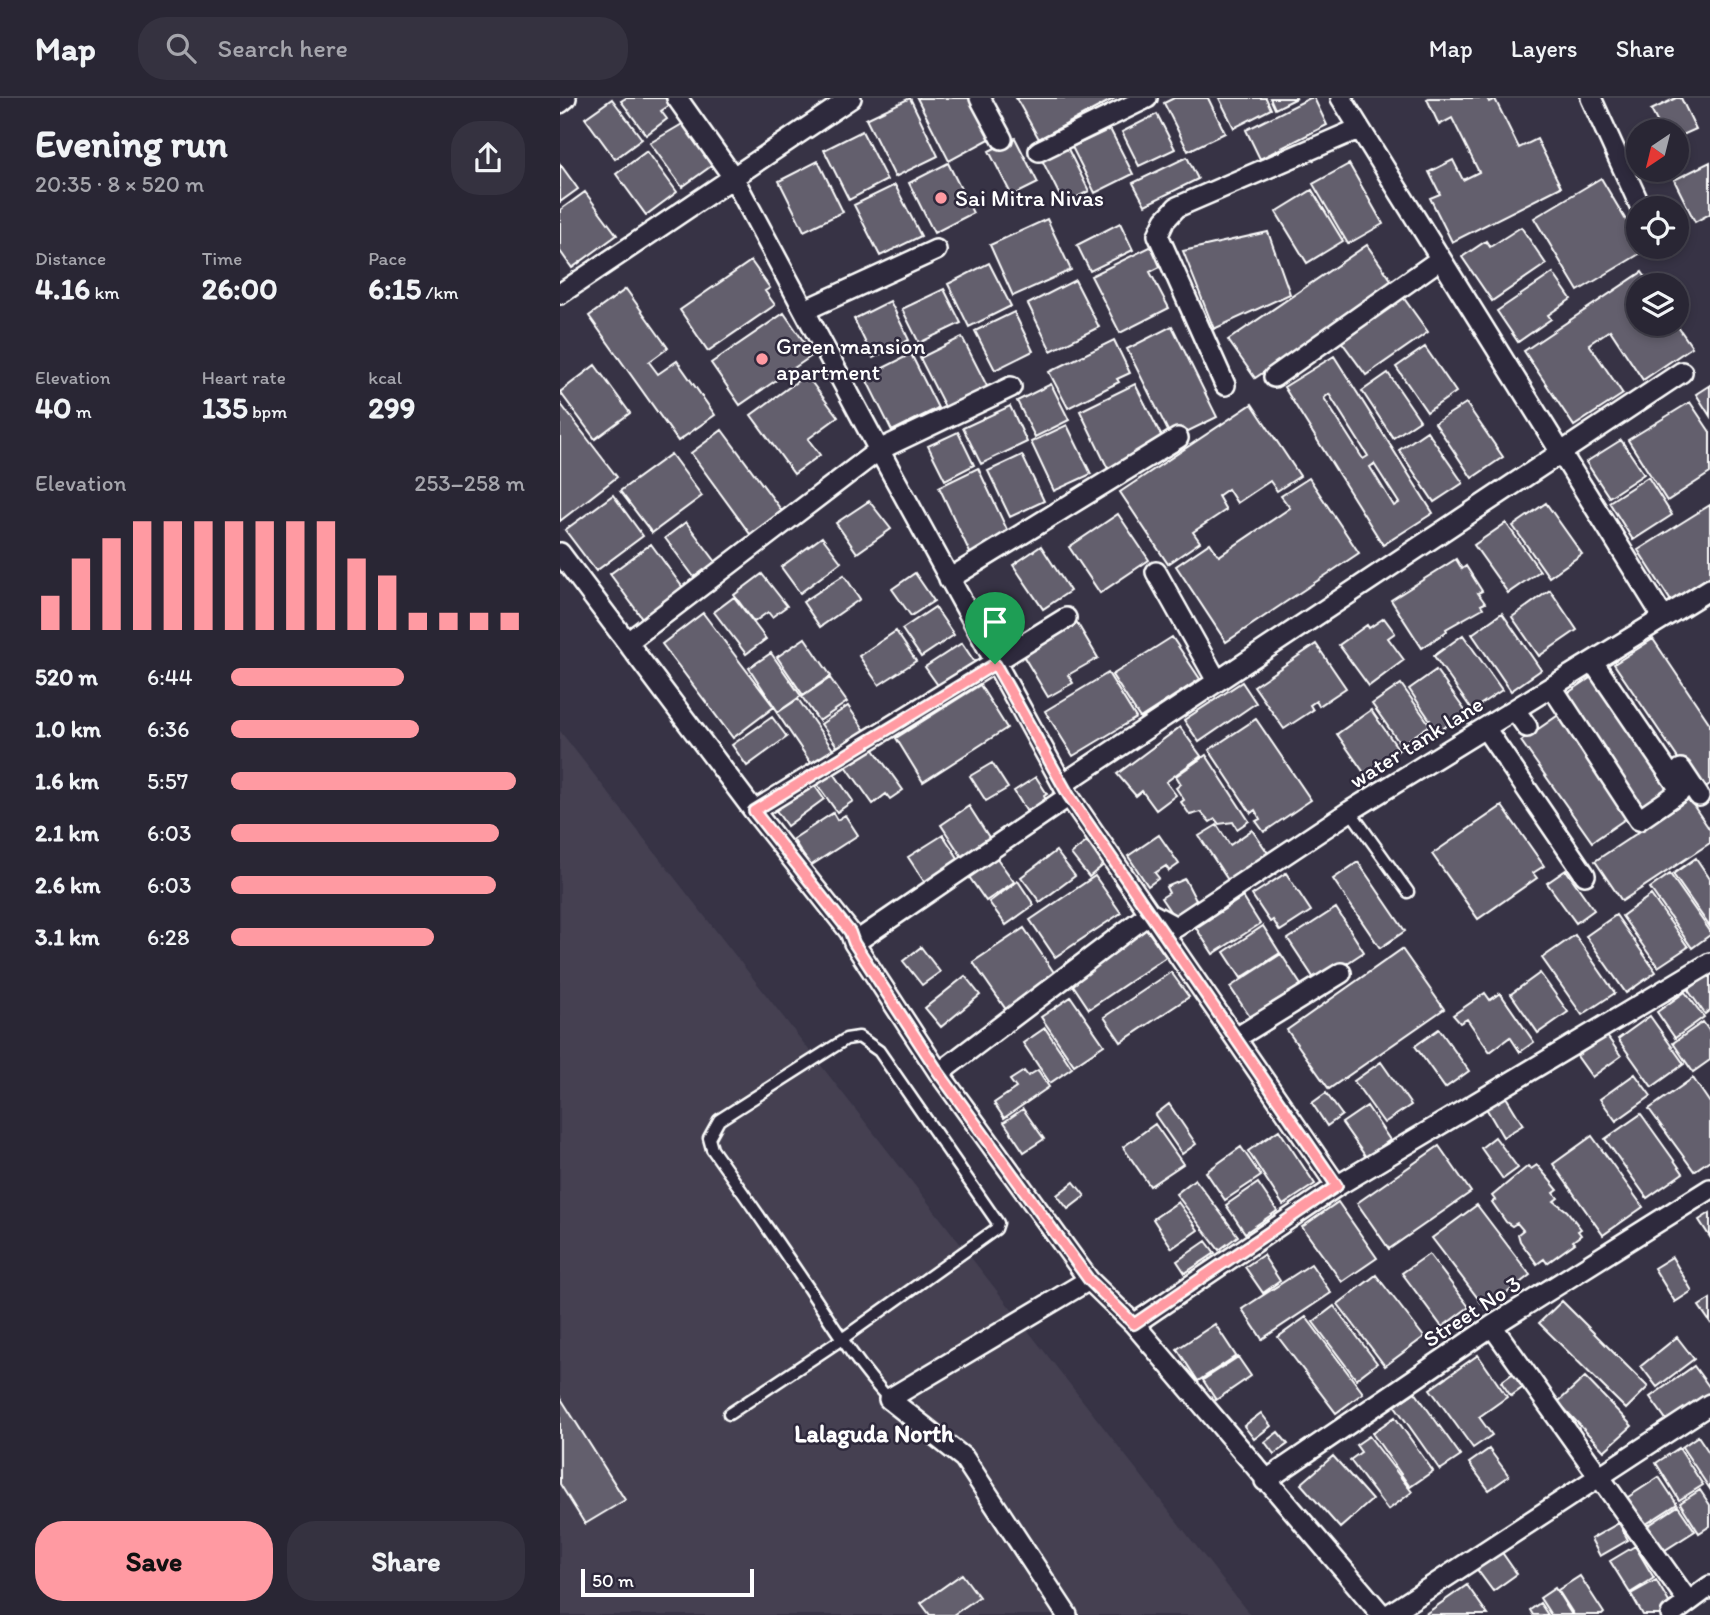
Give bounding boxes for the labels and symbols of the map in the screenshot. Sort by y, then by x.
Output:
north arrow [1626,119,1689,182]
place label: Sai Mitra Nivas [955,184,1104,212]
marker: Sai Mitra Nivas [933,190,949,206]
place label: Green mansion apartment [776,332,925,386]
marker: Green mansion apartment [754,351,770,367]
pin [965,592,1025,664]
street label: water tank lane [1344,690,1488,794]
street label: Street No 3 [1418,1269,1526,1353]
district label: Lalaguda North [794,1419,954,1449]
scale bar [581,1566,754,1598]

